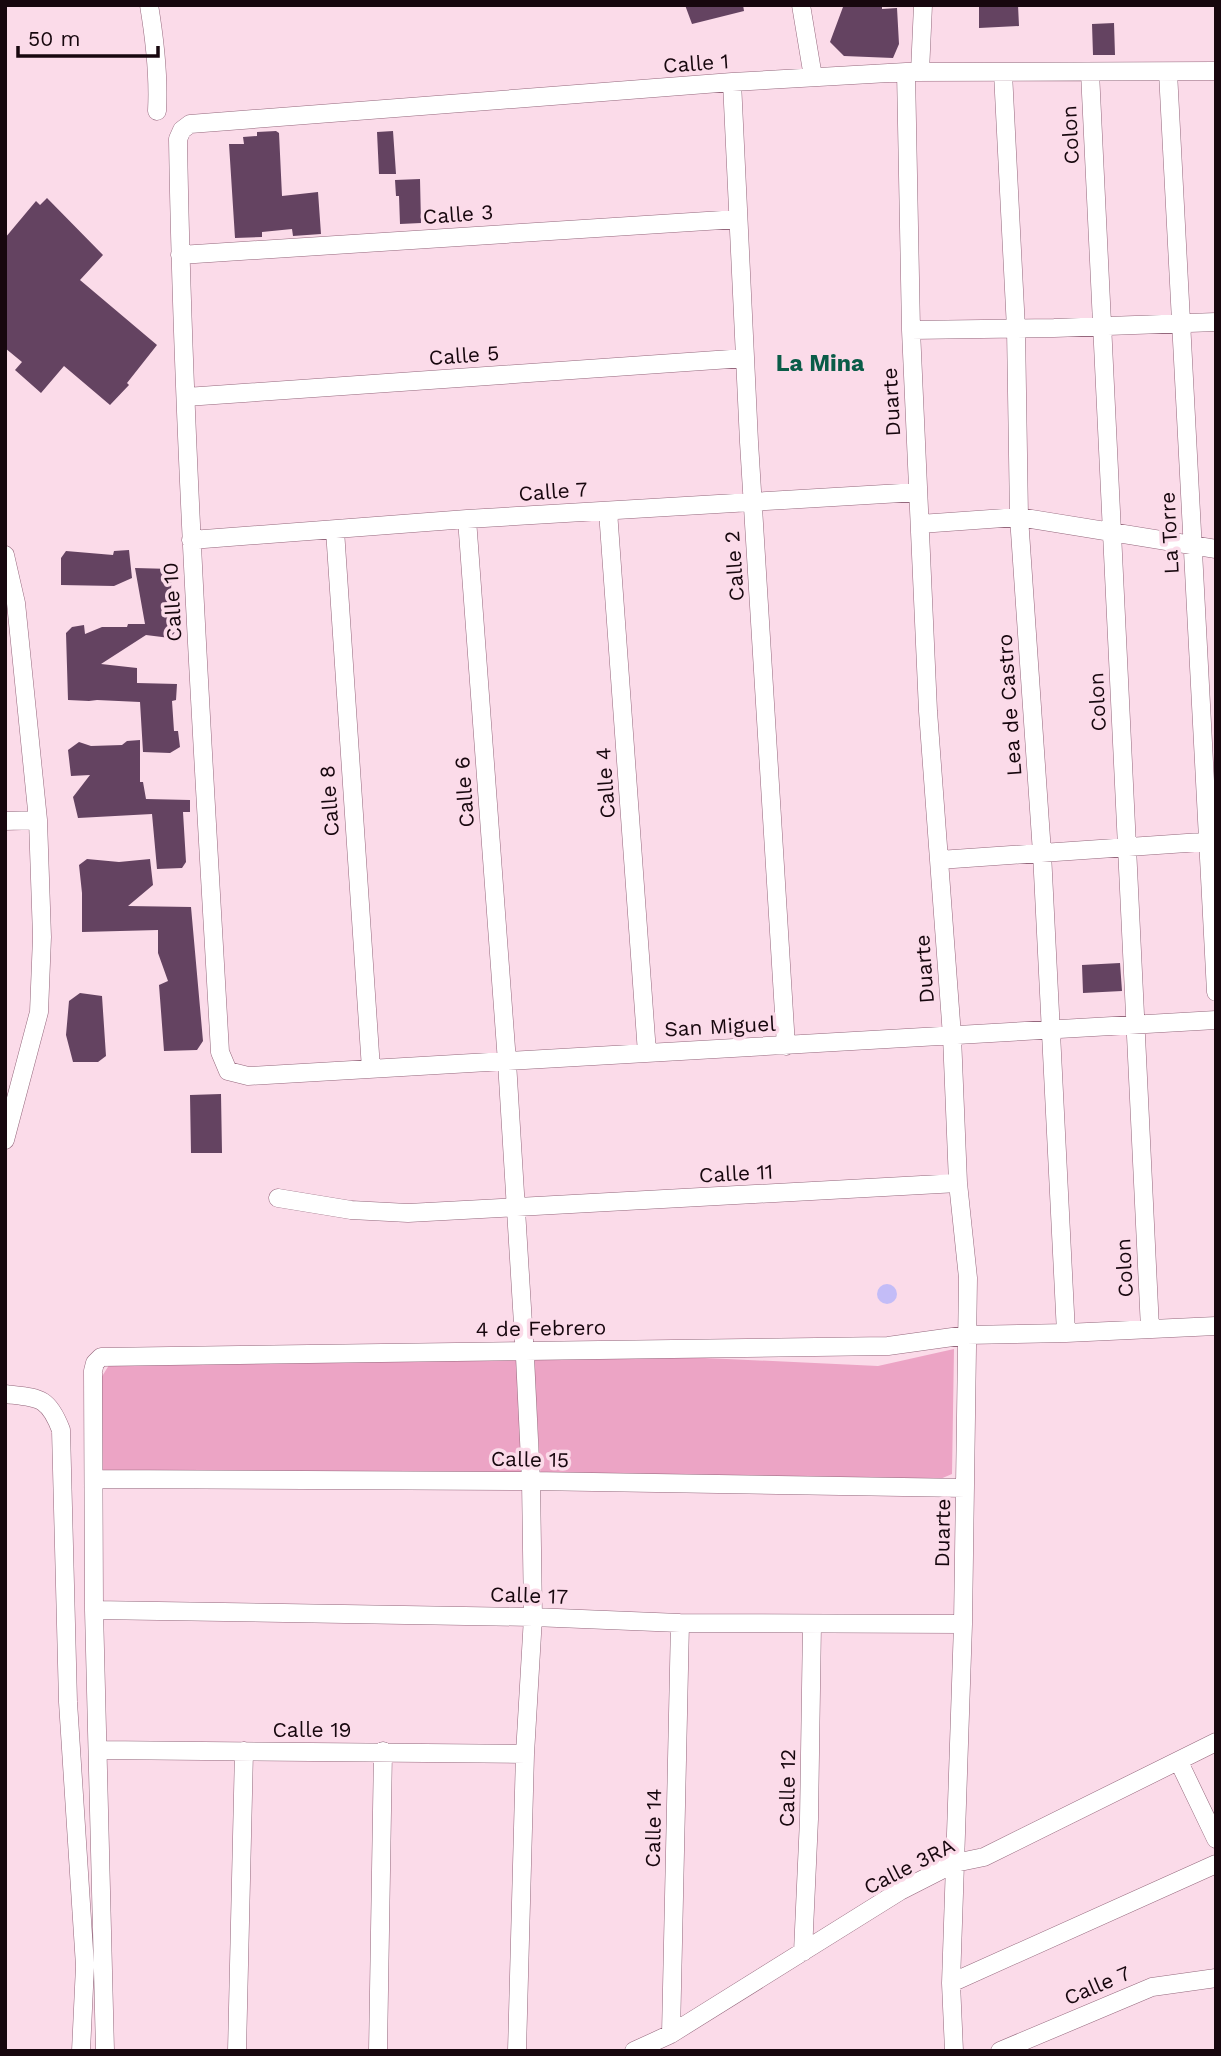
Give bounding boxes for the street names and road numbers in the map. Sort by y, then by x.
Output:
street label: Calle 1 [662,48,730,78]
street label: Colon [1056,105,1084,165]
street label: Calle 3 [422,199,494,229]
street label: Calle 5 [428,340,500,370]
street label: Duarte [877,367,905,437]
street label: Calle 7 [518,476,589,506]
street label: La Torre [1154,491,1184,575]
street label: Calle 2 [719,530,749,602]
street label: Calle 10 [157,562,187,642]
street label: Lea de Castro [992,633,1026,777]
street label: Colon [1083,672,1111,732]
street label: Calle 4 [590,747,620,819]
street label: Calle 6 [449,756,479,828]
street label: Calle 8 [314,765,344,837]
street label: Duarte [909,934,939,1004]
street label: San Miguel [664,1011,777,1041]
street label: Calle 11 [698,1159,774,1187]
street label: Colon [1110,1238,1138,1298]
street label: 4 de Febrero [476,1314,606,1342]
street label: Calle 15 [491,1446,569,1472]
street label: Duarte [929,1498,955,1568]
street label: Calle 17 [490,1581,569,1609]
street label: Calle 19 [272,1717,352,1742]
street label: Calle 12 [774,1749,800,1827]
street label: Calle 14 [640,1788,666,1868]
street label: Calle 3RA [859,1832,959,1899]
street label: Calle 7 [1060,1960,1134,2010]

